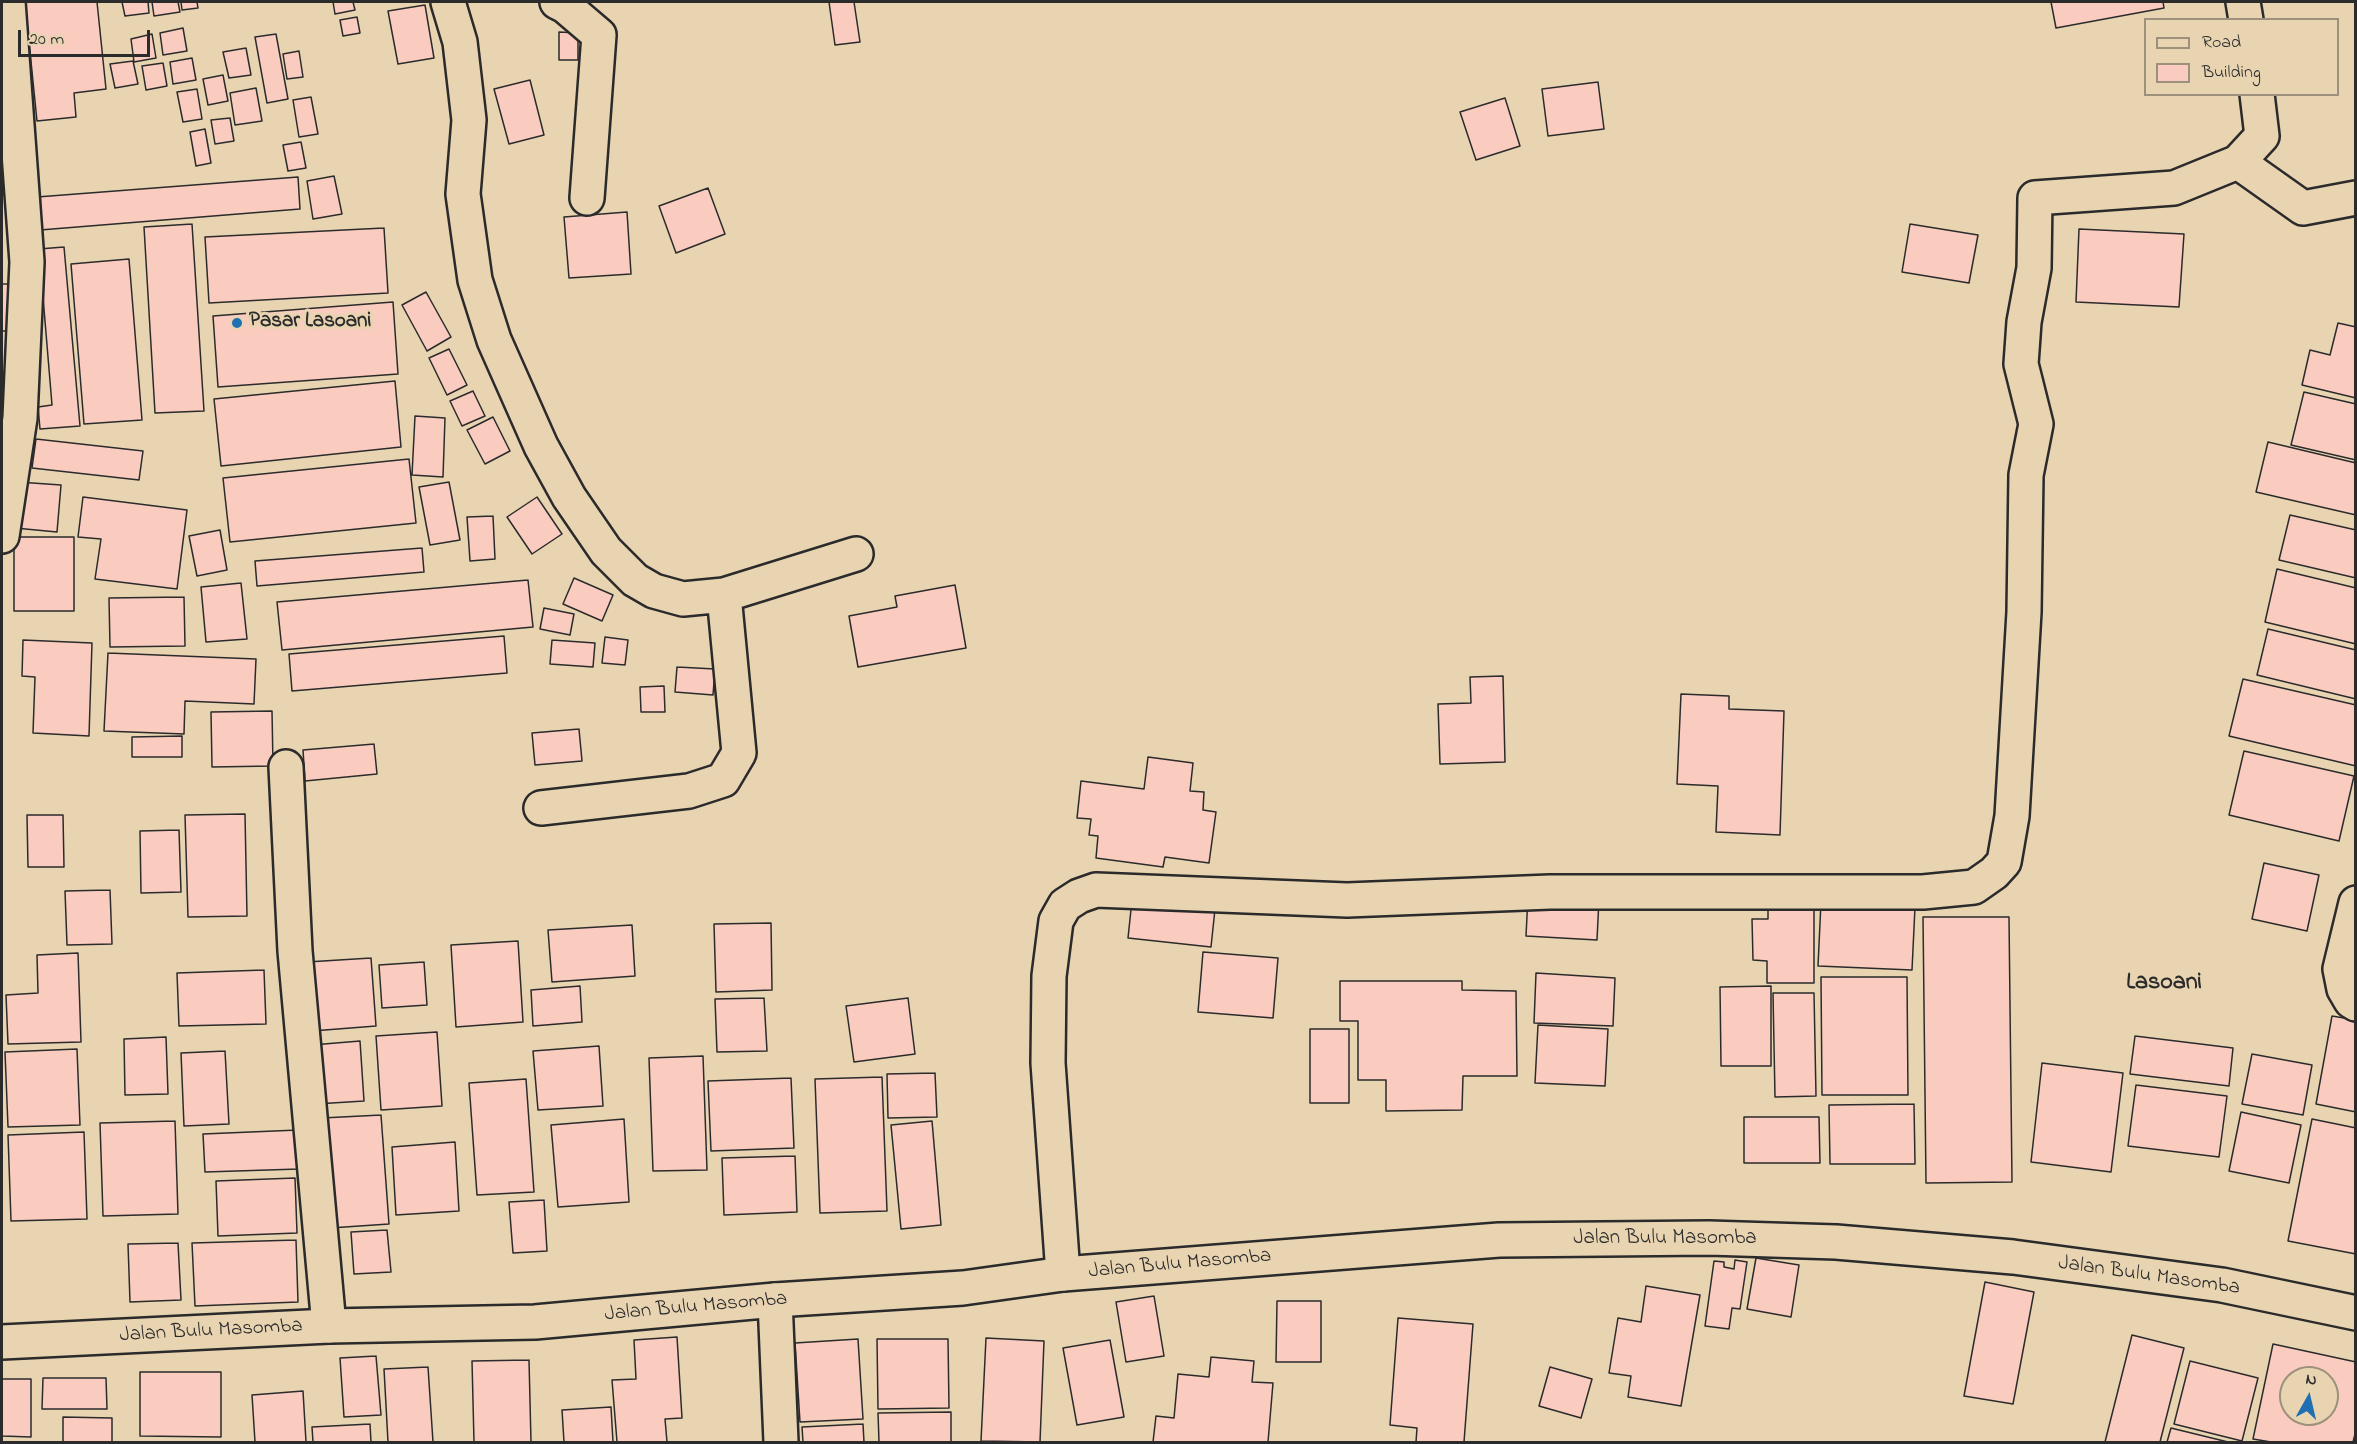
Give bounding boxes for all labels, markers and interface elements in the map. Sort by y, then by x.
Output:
scale bar [21,18,153,56]
legend [2144,18,2339,96]
text: 20 m [29,27,64,53]
text: Road [2202,30,2241,56]
text: Building [2202,60,2261,86]
place label: Pasar Lasoani [249,310,371,336]
marker: Pasar Lasoani [230,316,244,330]
district label: Lasoani [2126,970,2202,998]
street label: Jalan Bulu Masomba [1573,1227,1757,1253]
street label: Jalan Bulu Masomba [1088,1244,1272,1286]
street label: Jalan Bulu Masomba [2056,1252,2242,1302]
street label: Jalan Bulu Masomba [604,1287,788,1329]
street label: Jalan Bulu Masomba [119,1315,303,1349]
north arrow [2279,1366,2339,1426]
text: N [2304,1368,2318,1393]

